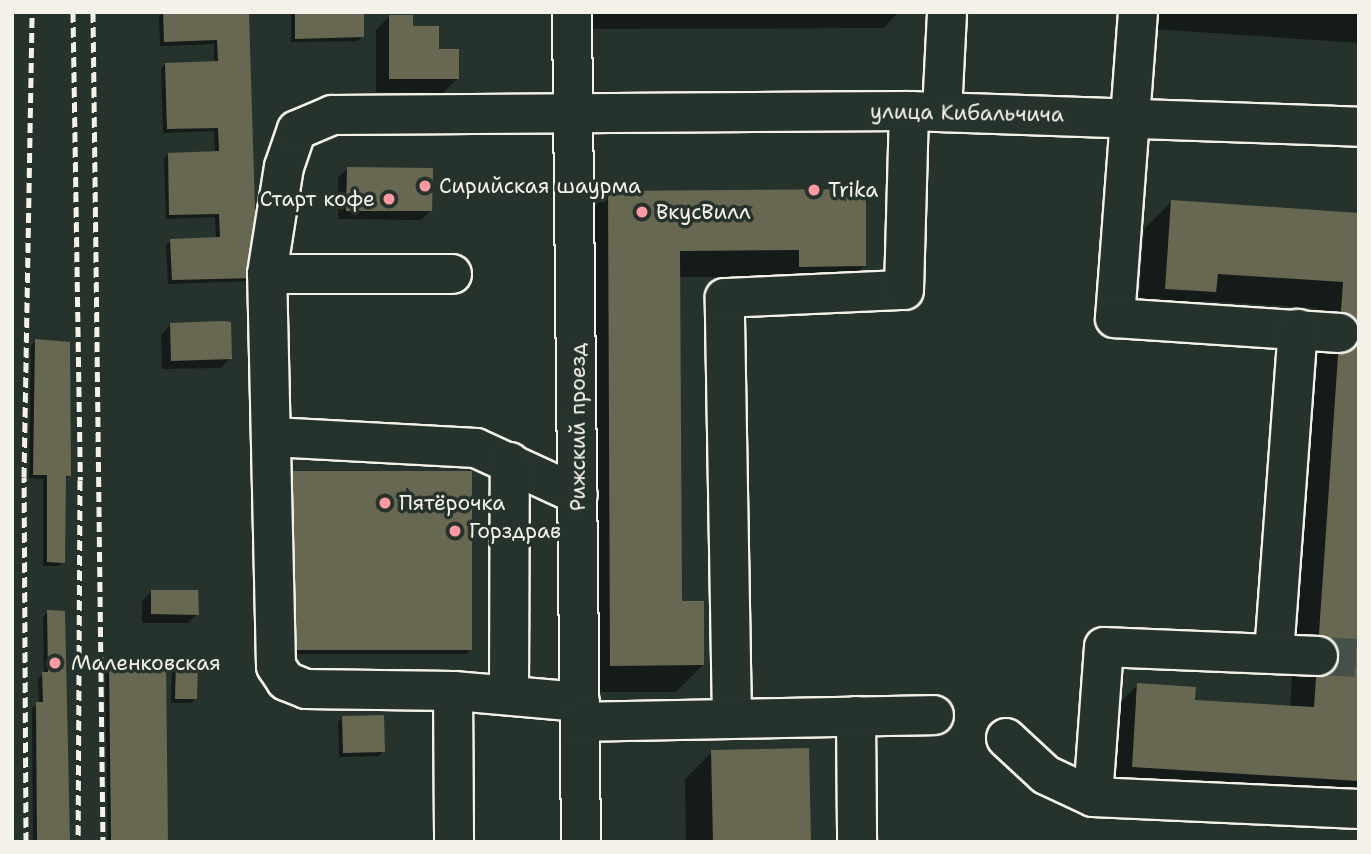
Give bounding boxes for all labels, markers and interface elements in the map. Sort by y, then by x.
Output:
street label: улица Кибальчича [870,99,1064,127]
place label: Сирийская шаурма [439,173,641,199]
place label: Trika [828,177,878,203]
marker: Сирийская шаурма [417,178,433,194]
marker: Trika [806,182,822,198]
place label: Старт кофе [260,186,375,212]
marker: Старт кофе [381,191,397,207]
place label: ВкусВилл [656,199,751,225]
marker: ВкусВилл [634,204,650,220]
street label: Рижский проезд [565,343,591,511]
place label: Пятёрочка [399,490,505,516]
marker: Пятёрочка [377,495,393,511]
place label: Горздрав [469,518,561,544]
marker: Горздрав [447,523,463,539]
place label: Маленковская [71,650,221,676]
marker: Маленковская [45,653,65,673]

